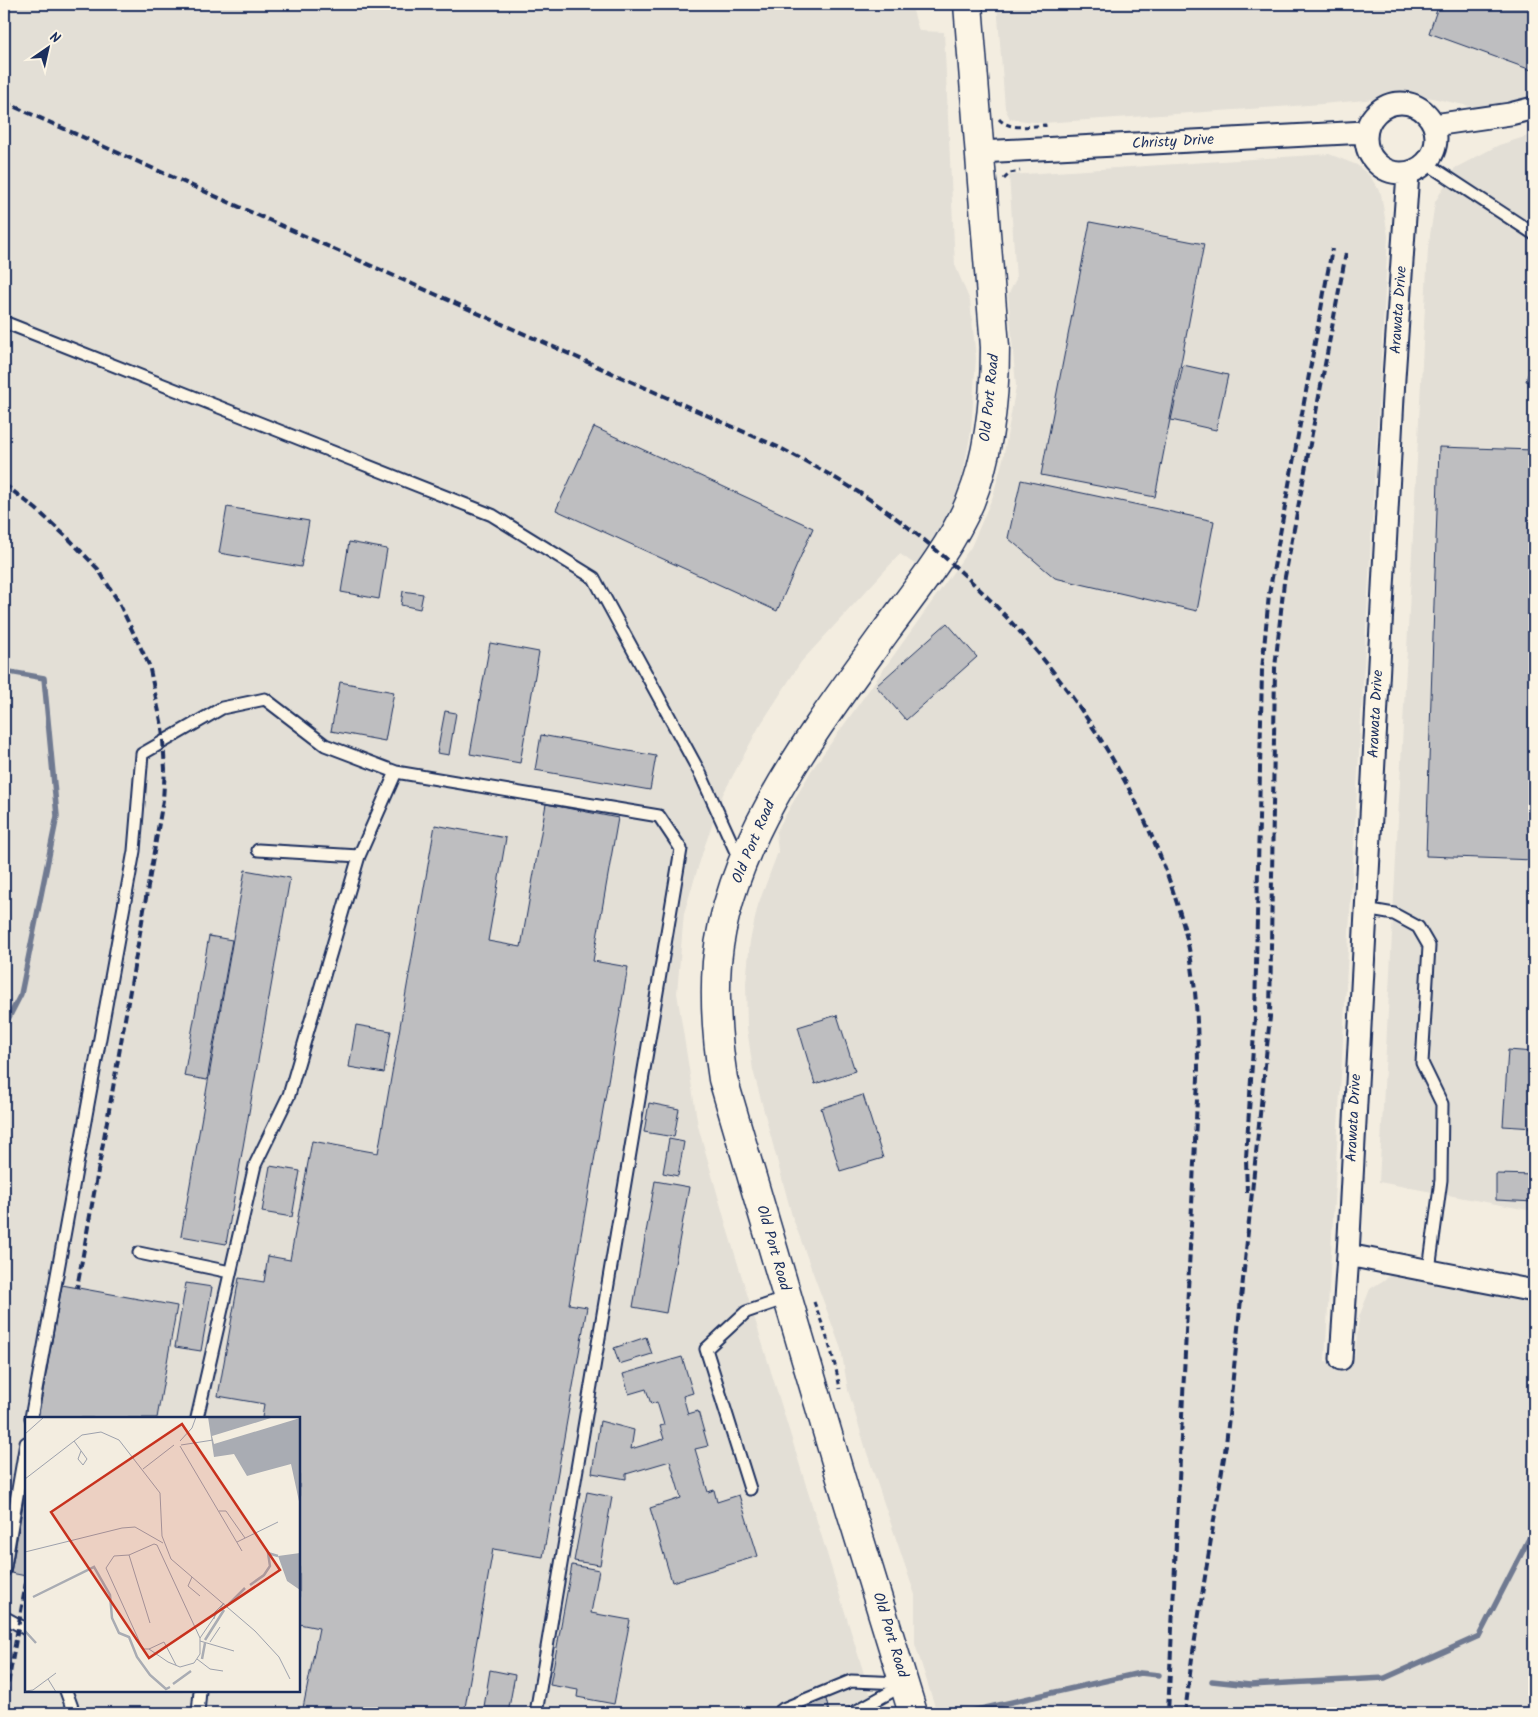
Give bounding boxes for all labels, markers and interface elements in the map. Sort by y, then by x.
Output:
north arrow [22,22,72,72]
text: N [45,26,65,50]
street label: Christy Drive [1131,128,1215,156]
street label: Arawata Drive [1384,265,1414,355]
street label: Old Port Road [973,352,1007,443]
street label: Arawata Drive [1362,669,1390,759]
street label: Old Port Road [726,796,782,887]
street label: Arawata Drive [1340,1073,1368,1163]
street label: Old Port Road [749,1202,797,1294]
inset map [25,1417,300,1692]
street label: Old Port Road [866,1589,915,1681]

